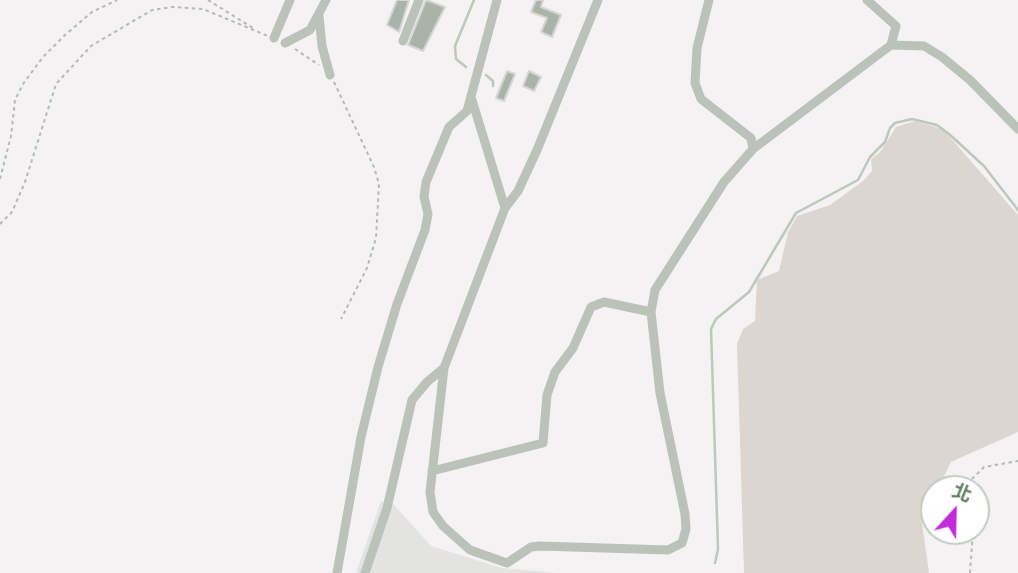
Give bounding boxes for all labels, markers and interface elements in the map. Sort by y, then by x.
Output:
north arrow [920,475,990,545]
text: 北 [948,477,976,508]

